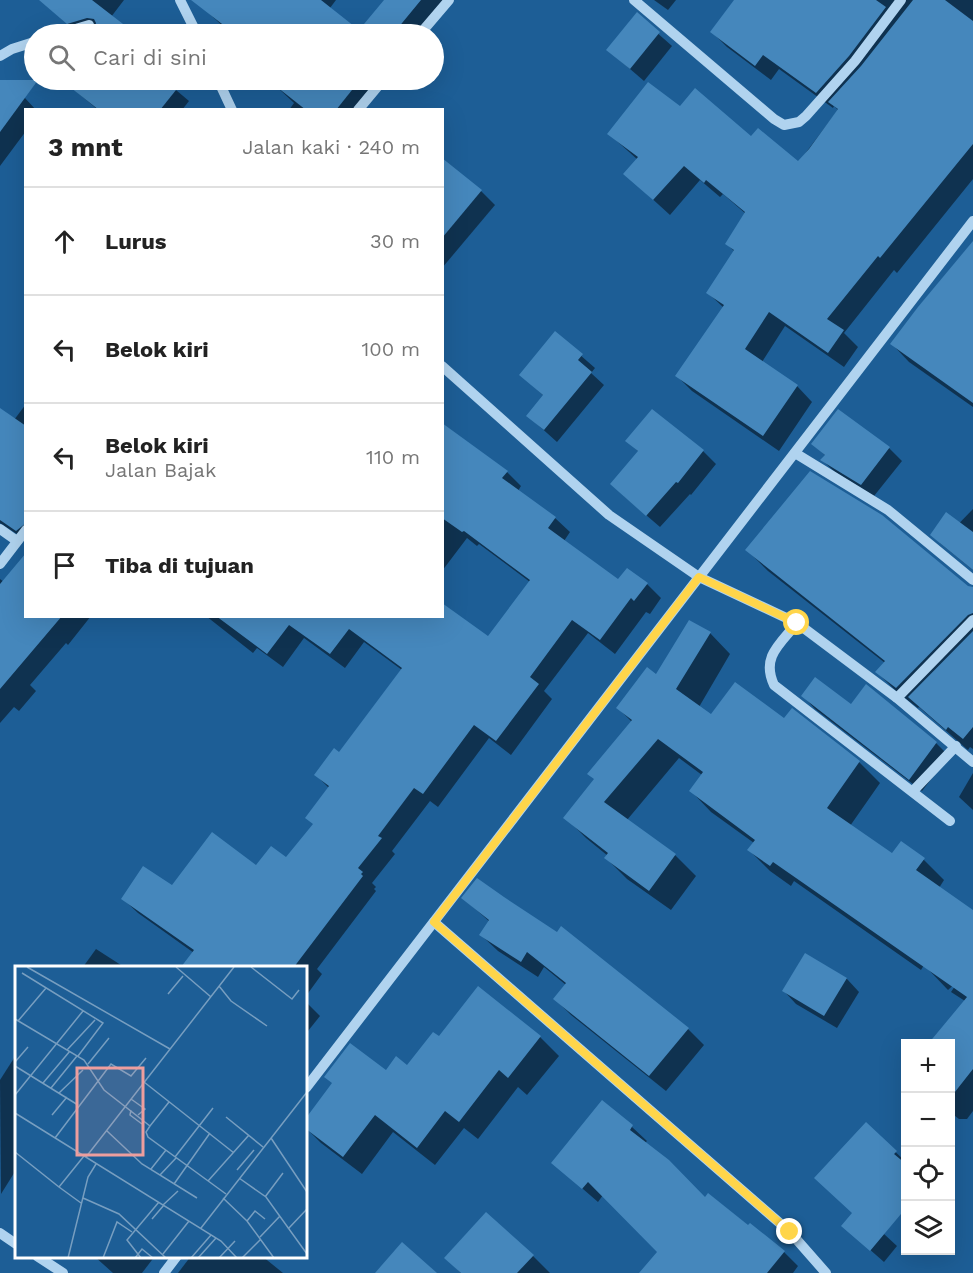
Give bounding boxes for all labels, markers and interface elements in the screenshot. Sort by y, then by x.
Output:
search box [24,24,444,90]
icon: search [45,41,78,74]
text: Cari di sini [93,45,207,70]
text: 3 mnt [48,132,123,162]
text: Jalan kaki · 240 m [242,135,420,159]
icon: ahead [48,225,81,258]
text: Lurus [105,229,167,254]
text: 30 m [370,229,420,253]
icon: left [48,333,81,366]
text: Belok kiri [105,337,209,362]
text: 100 m [361,337,420,361]
text: Belok kiri [105,433,209,458]
icon: left [48,441,81,474]
text: 110 m [366,445,420,469]
text: Jalan Bajak [105,458,216,482]
icon: arrive [48,549,81,582]
text: Tiba di tujuan [105,553,254,578]
route start [783,609,809,635]
inset map [15,966,308,1258]
map controls [901,1039,955,1255]
button: + [901,1039,955,1093]
button: − [901,1093,955,1147]
button: locate [901,1147,955,1201]
button: layers [901,1201,955,1255]
route end [776,1218,802,1244]

